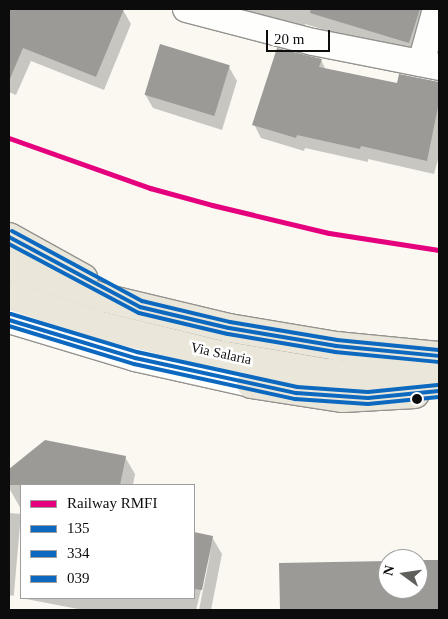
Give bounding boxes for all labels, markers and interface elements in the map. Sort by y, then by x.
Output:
scale bar [268,20,332,52]
text: 20 m [274,31,304,47]
street label: Via Salaria [189,339,253,369]
unlabelled marker [412,394,422,404]
legend [20,484,195,599]
text: Railway RMFI [67,495,157,511]
text: 135 [67,520,90,536]
text: 334 [67,545,90,561]
north arrow [378,549,428,599]
text: N [380,564,397,577]
text: 039 [67,570,90,586]

